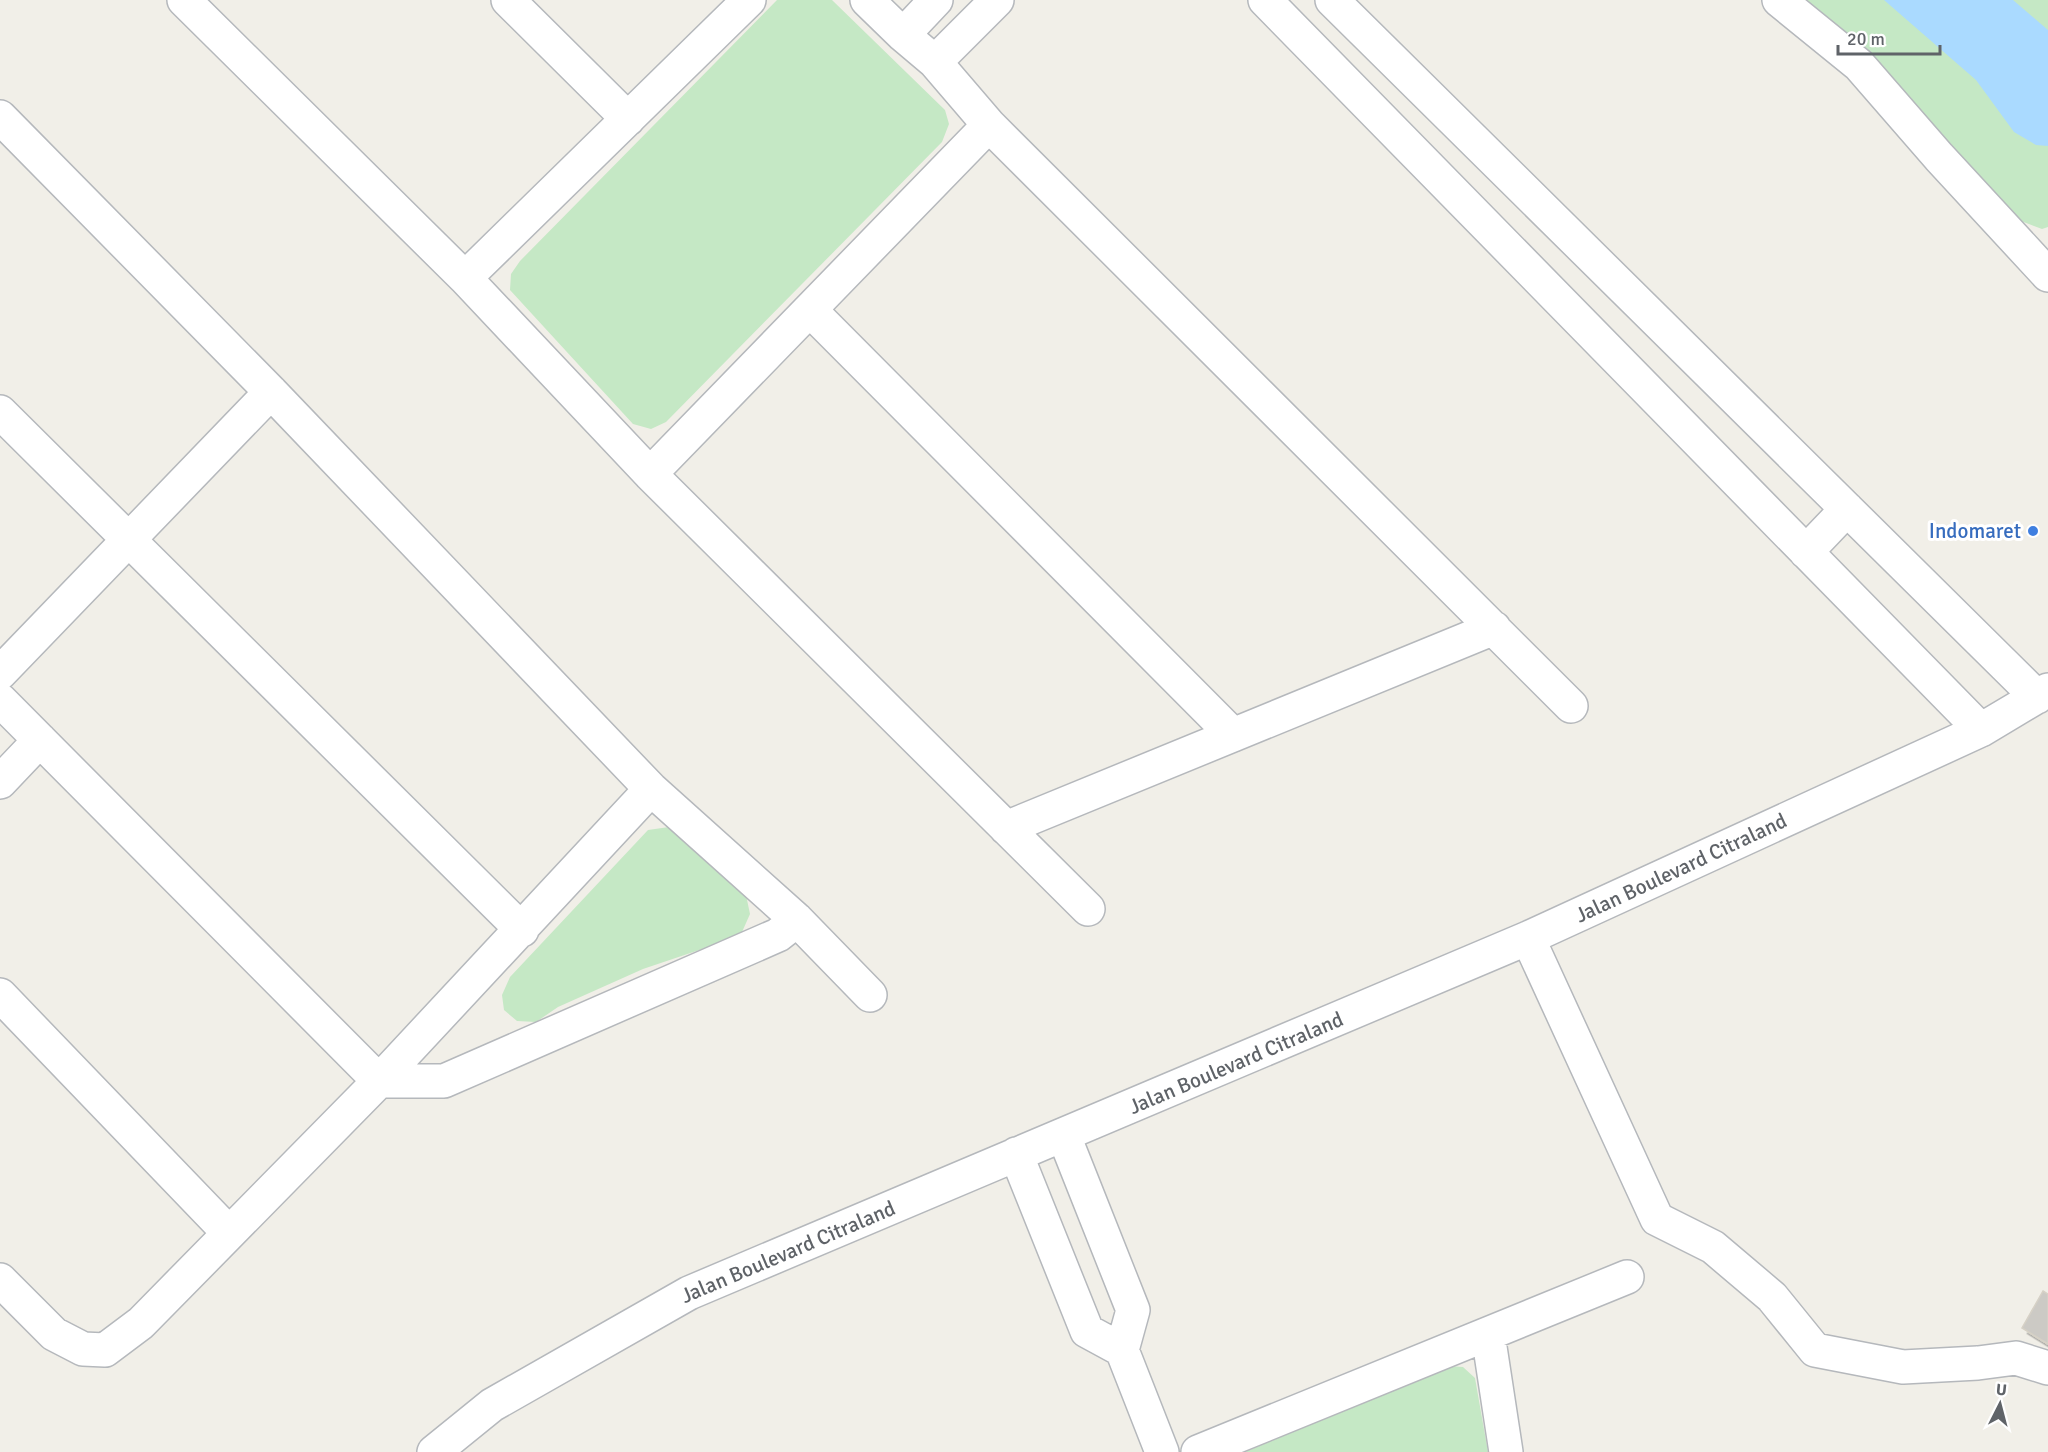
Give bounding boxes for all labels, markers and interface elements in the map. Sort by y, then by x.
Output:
scale bar [1838,18,1940,56]
text: 20 m [1847,28,1885,50]
place label: Indomaret [1929,518,2021,544]
marker: Indomaret [2026,524,2040,538]
street label: Jalan Boulevard Citraland [1571,808,1791,928]
street label: Jalan Boulevard Citraland [1125,1006,1347,1120]
street label: Jalan Boulevard Citraland [677,1195,899,1309]
north arrow [1970,1374,2030,1434]
text: U [1995,1380,2008,1401]

